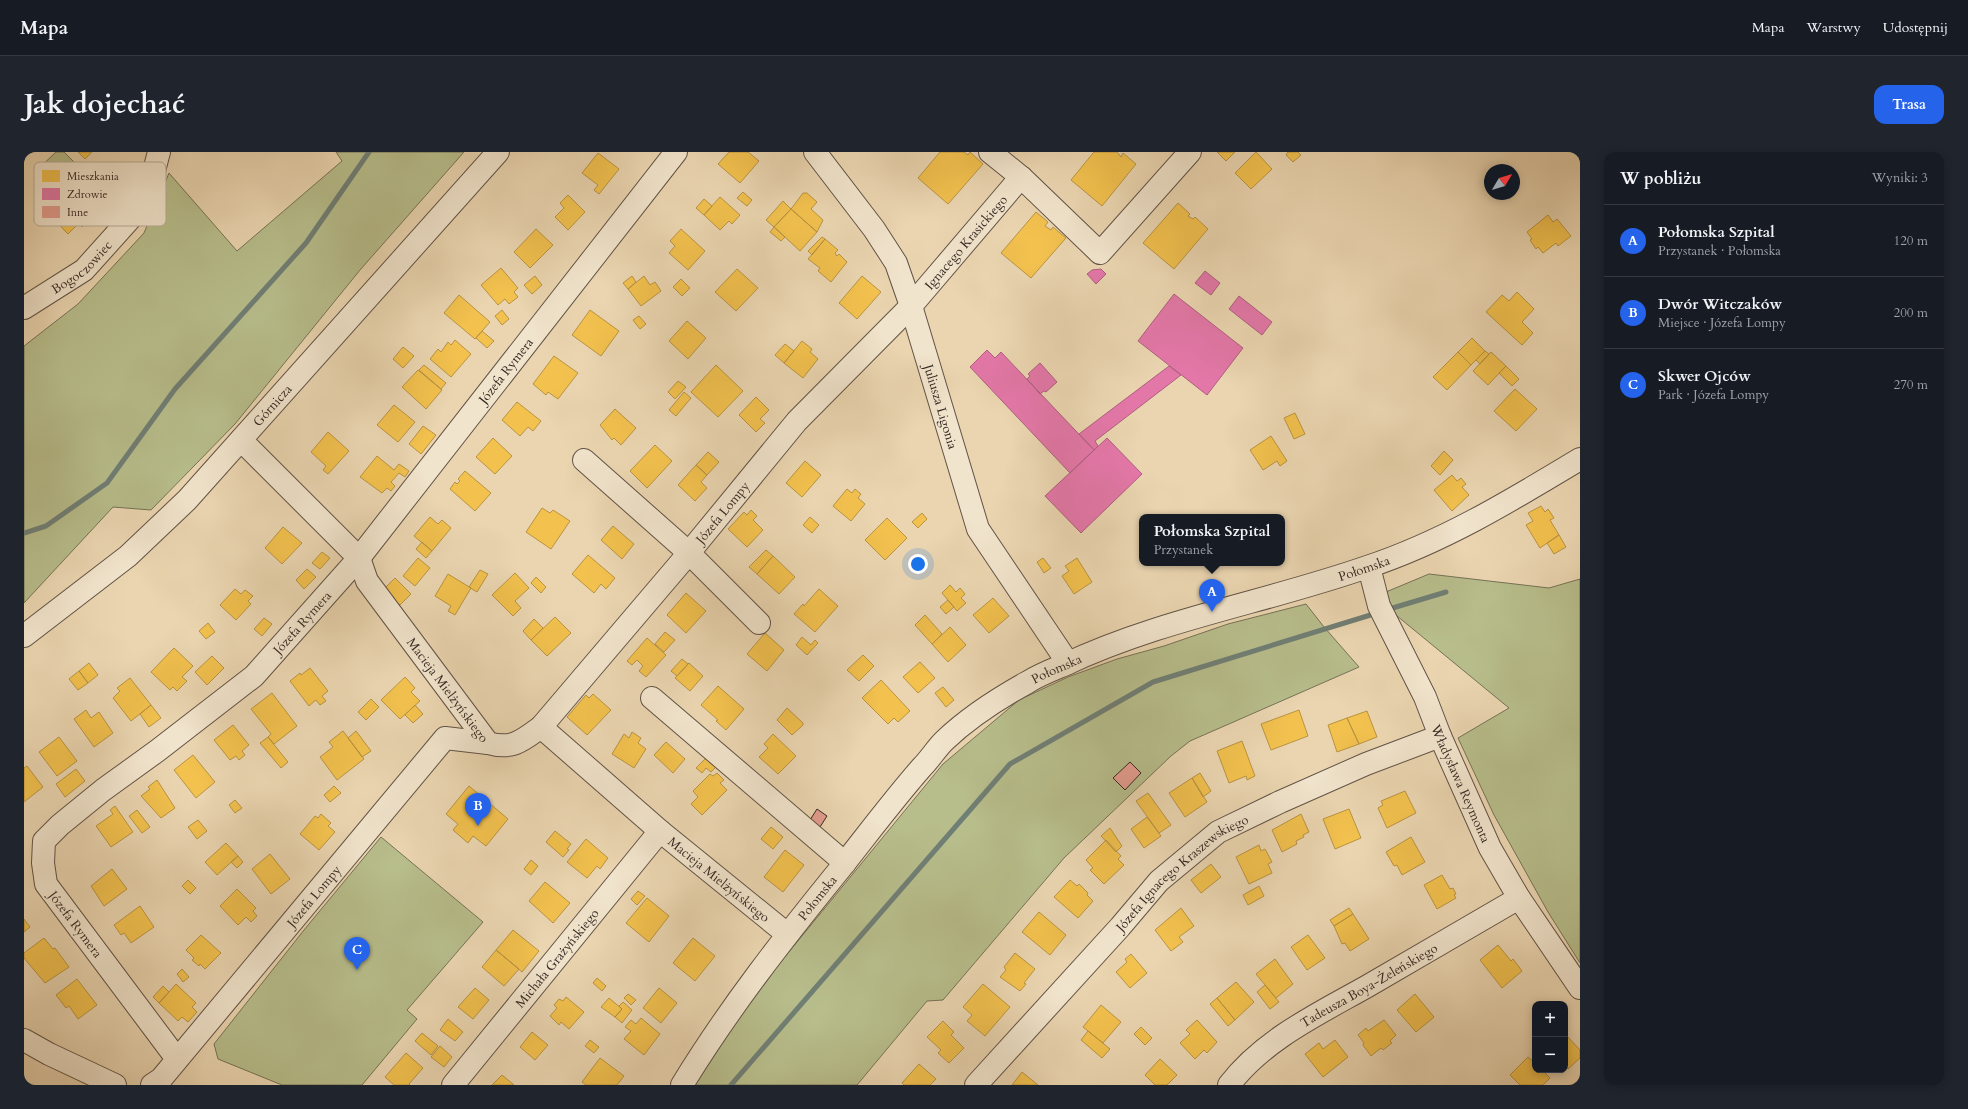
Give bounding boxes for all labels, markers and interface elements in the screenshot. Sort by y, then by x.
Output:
text: Mapa [20,15,68,41]
text: Mapa [1752,18,1784,37]
text: Warstwy [1806,18,1861,37]
text: Udostępnij [1883,18,1948,37]
text: Jak dojechać [24,85,185,123]
button: Trasa [1874,85,1944,124]
legend [34,162,166,226]
north arrow [1484,164,1520,200]
text: W pobliżu [1620,167,1701,190]
text: Mieszkania [67,169,119,184]
text: Wyniki: 3 [1872,169,1928,187]
text: Zdrowie [67,187,108,202]
street label: Ignacego Krasickiego [921,191,1012,294]
text: Inne [67,205,88,220]
text: Połomska Szpital [1658,222,1775,242]
text: A [1628,232,1638,250]
text: 120 m [1894,232,1928,250]
street label: Bogoczowiec [48,237,117,299]
text: Przystanek · Połomska [1658,242,1781,260]
text: Dwór Witczaków [1658,294,1782,314]
text: B [1628,304,1638,322]
text: 200 m [1894,304,1928,322]
text: Miejsce · Józefa Lompy [1658,314,1786,332]
street label: Józefa Rymera [473,334,538,410]
street label: Juliusza Ligonia [918,360,962,452]
text: Skwer Ojców [1658,366,1751,386]
text: C [1628,376,1638,394]
text: 270 m [1894,376,1928,394]
street label: Górnicza [249,381,296,430]
text: Park · Józefa Lompy [1658,386,1769,404]
street label: Józefa Lompy [691,478,754,549]
popup [1139,514,1285,566]
text: Połomska Szpital [1154,521,1270,541]
text: Przystanek [1154,541,1213,559]
street label: Połomska [1336,552,1393,586]
your location [908,554,928,574]
pin: A [1199,579,1225,612]
street label: Józefa Rymera [268,587,336,660]
street label: Macieja Mielżyńskiego [402,634,493,746]
street label: Połomska [1028,650,1085,688]
street label: Władysława Reymonta [1426,721,1495,846]
pin: B [465,793,491,826]
street label: Józefa Ignacego Kraszewskiego [1111,811,1252,937]
street label: Macieja Mielżyńskiego [664,833,773,927]
street label: Józefa Lompy [282,862,345,933]
street label: Połomska [794,872,842,925]
street label: Józefa Rymera [43,886,106,962]
street label: Michała Grażyńskiego [511,905,603,1012]
pin: C [344,937,370,970]
street label: Tadeusza Boya-Żeleńskiego [1297,939,1441,1032]
map controls [1532,1001,1568,1073]
button: + [1532,1001,1568,1037]
button: − [1532,1037,1568,1073]

